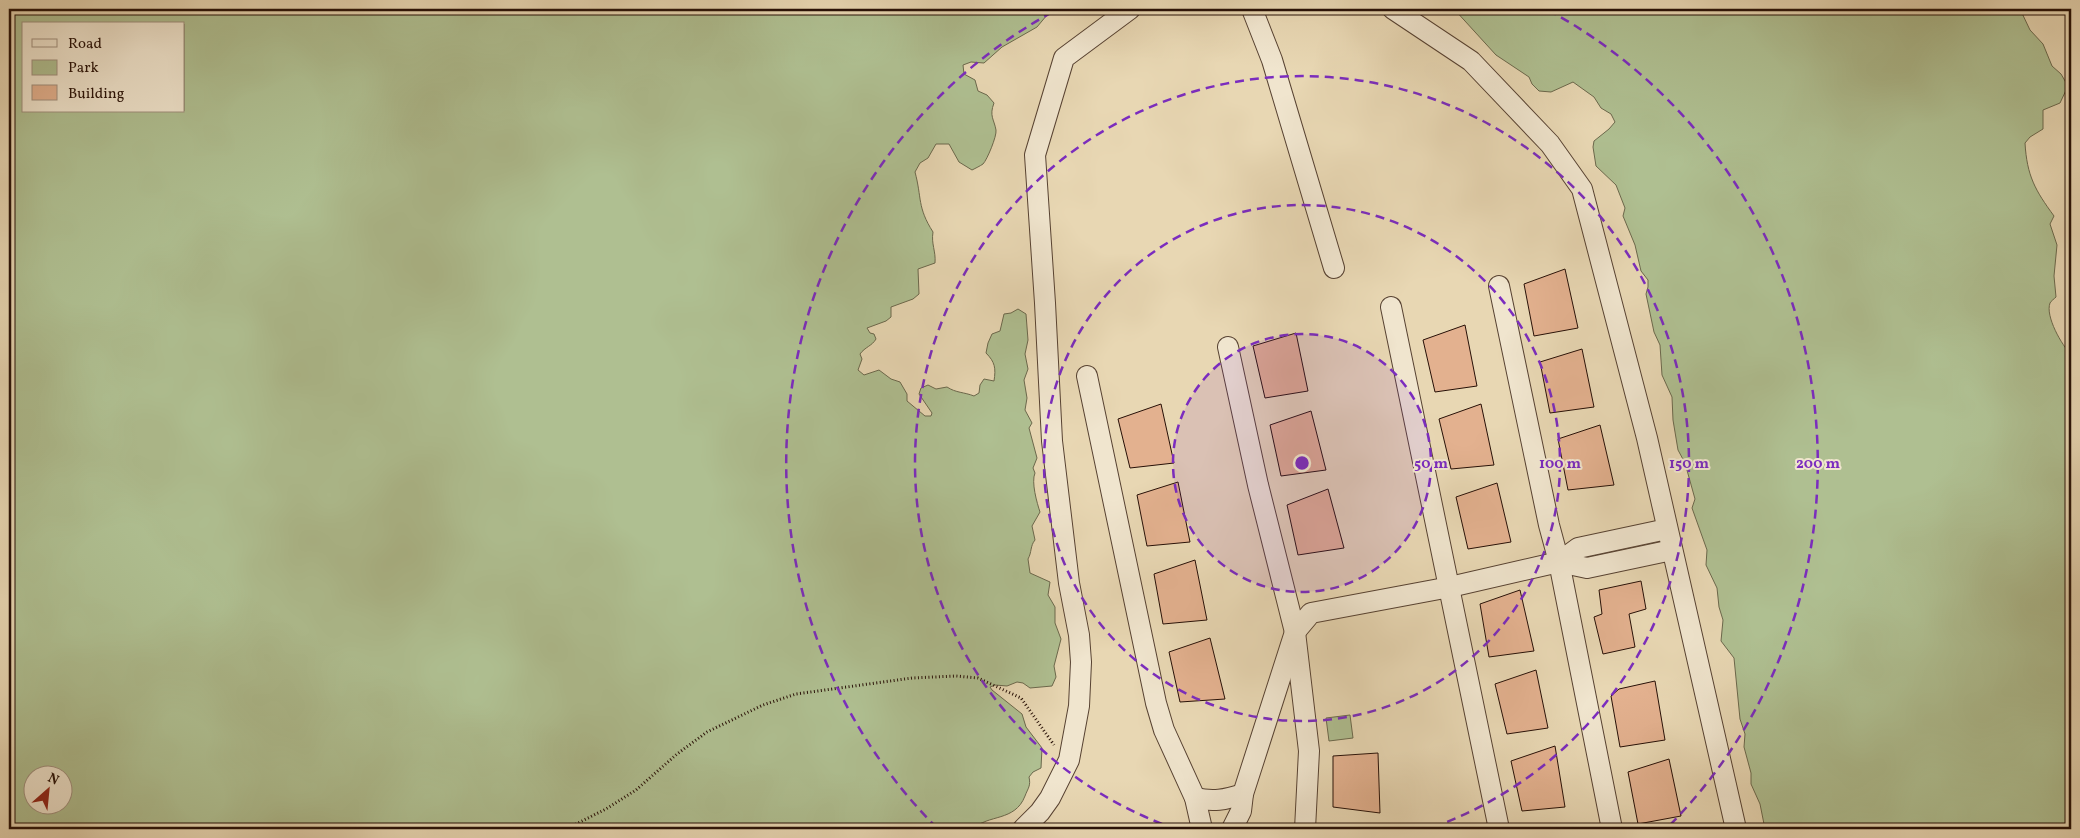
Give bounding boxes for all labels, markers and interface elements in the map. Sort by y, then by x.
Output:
legend [22,22,185,112]
text: Road [68,34,102,55]
text: Park [68,58,99,79]
text: Building [68,84,125,105]
centre of rings [1293,454,1311,472]
text: 50 m [1414,454,1448,475]
text: 100 m [1539,454,1582,475]
text: 150 m [1669,454,1709,475]
text: 200 m [1796,454,1840,475]
north arrow [22,766,72,816]
text: N [44,769,62,791]

